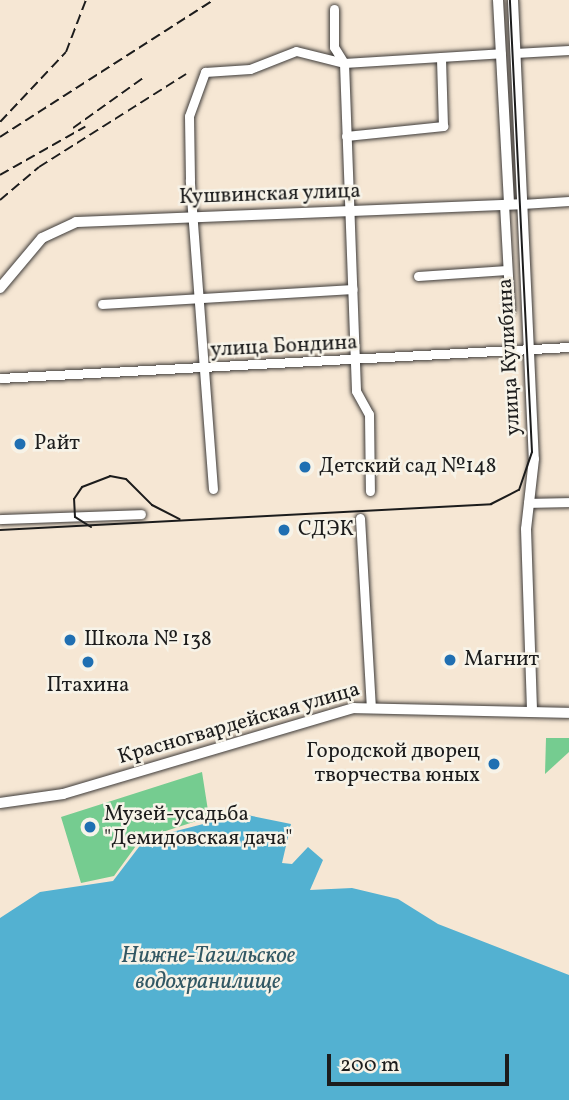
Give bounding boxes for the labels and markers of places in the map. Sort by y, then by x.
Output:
place label: Райт [34,431,80,457]
marker: Райт [12,436,28,452]
place label: Детский сад №148 [319,454,496,480]
marker: Детский сад №148 [297,459,313,475]
place label: СДЭК [298,517,354,543]
marker: СДЭК [276,522,292,538]
place label: Школа № 138 [84,627,212,653]
marker: Школа № 138 [62,632,78,648]
place label: Магнит [464,647,539,673]
marker: Магнит [442,652,458,668]
marker: Птахина [80,654,96,670]
place label: Птахина [47,673,129,699]
place label: Городской дворец творчества юных [306,739,480,789]
marker: Городской дворец творчества юных [486,756,502,772]
place label: Музей-усадьба "Демидовская дача" [104,802,292,852]
marker: Музей-усадьба "Демидовская дача" [82,819,98,835]

